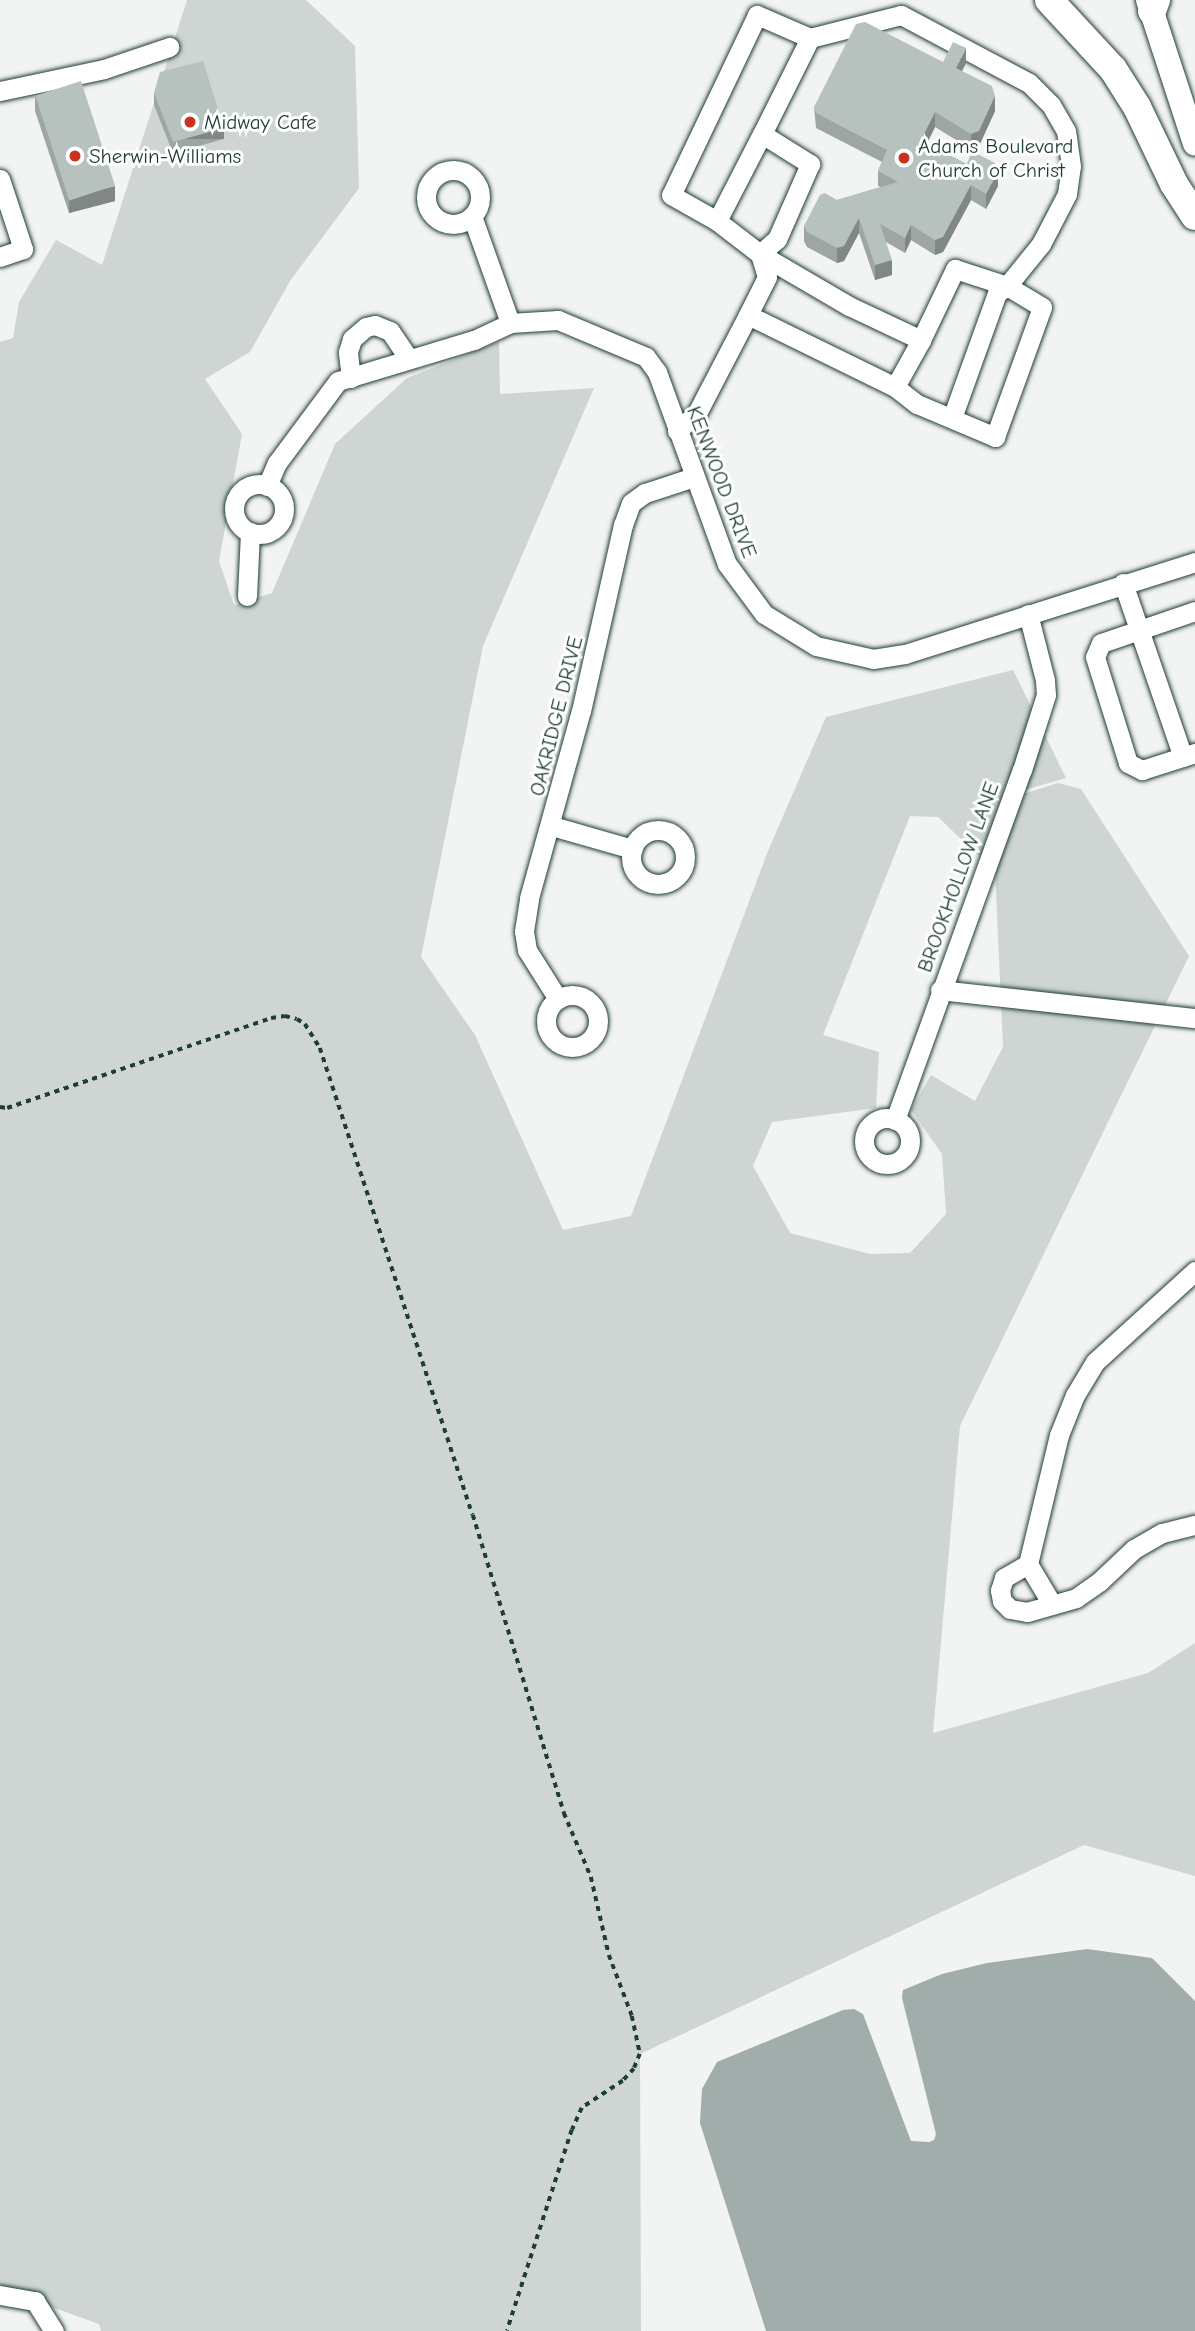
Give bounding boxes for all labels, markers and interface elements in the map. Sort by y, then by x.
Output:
place label: Midway Cafe [204,109,317,135]
marker: Midway Cafe [182,114,198,130]
place label: Adams Boulevard Church of Christ [918,133,1073,183]
place label: Sherwin-Williams [89,143,241,169]
marker: Sherwin-Williams [67,148,83,164]
marker: Adams Boulevard Church of Christ [896,150,912,166]
street label: KENWOOD DRIVE [681,402,763,562]
street label: OAKRIDGE DRIVE [524,633,588,799]
street label: BROOKHOLLOW LANE [912,778,1004,976]

